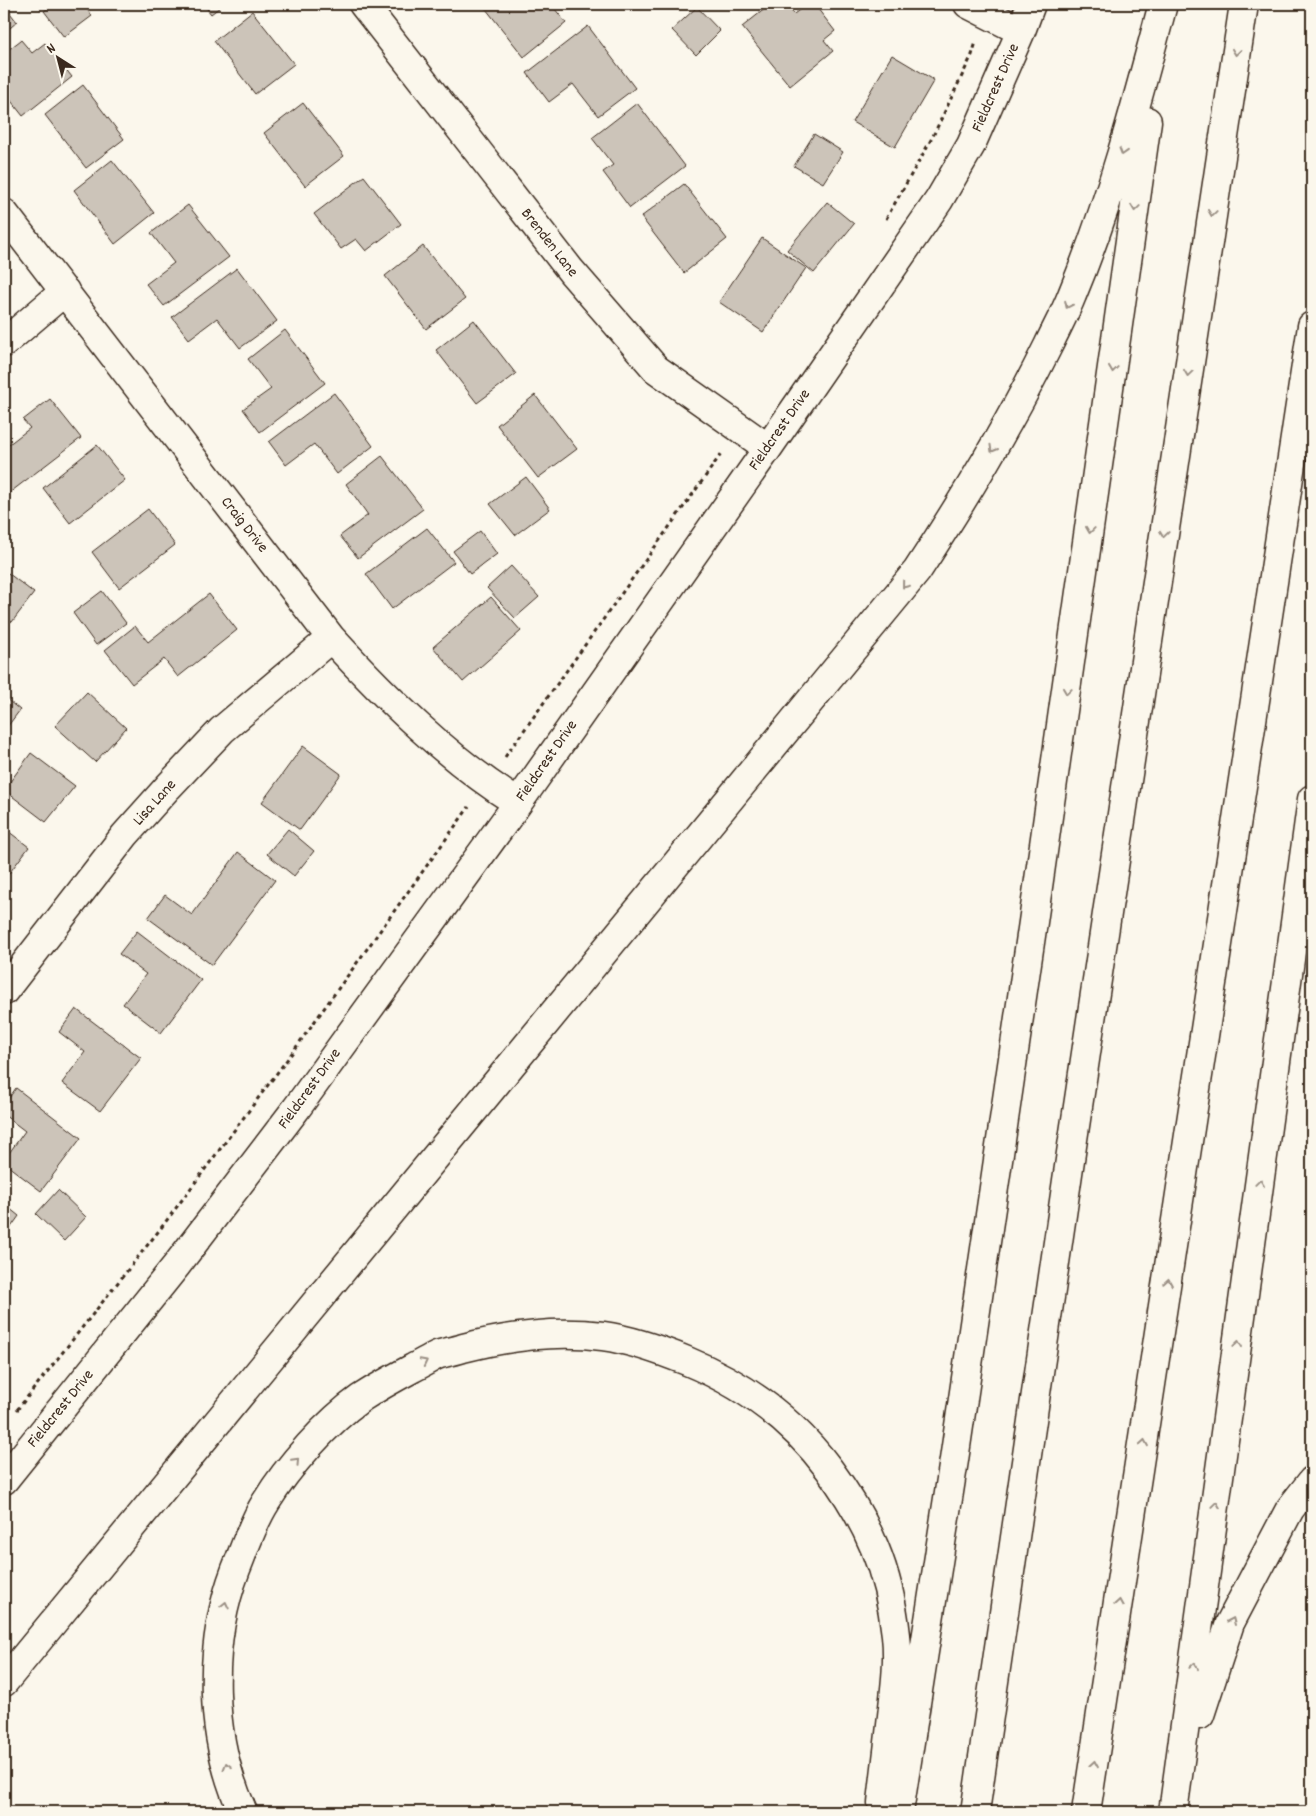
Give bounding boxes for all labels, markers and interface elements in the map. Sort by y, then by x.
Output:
north arrow [32,32,82,82]
text: N [43,39,60,59]
street label: Fieldcrest Drive [966,40,1026,136]
one-way arrow [1232,48,1242,56]
one-way arrow [1119,148,1129,156]
street label: Brenden Lane [515,204,583,282]
one-way arrow [1130,204,1141,212]
one-way arrow [1208,208,1218,217]
one-way arrow [1064,300,1074,309]
one-way arrow [1108,364,1118,373]
one-way arrow [1184,369,1194,378]
street label: Fieldcrest Drive [743,385,817,475]
one-way arrow [990,444,1000,453]
street label: Craig Drive [215,492,273,558]
one-way arrow [1085,526,1096,534]
one-way arrow [1160,530,1170,538]
one-way arrow [902,580,911,589]
one-way arrow [1062,687,1073,695]
street label: Fieldcrest Drive [510,716,584,806]
street label: Lisa Lane [128,775,182,831]
street label: Fieldcrest Drive [273,1044,347,1134]
one-way arrow [1254,1178,1265,1186]
one-way arrow [1162,1278,1173,1286]
one-way arrow [1232,1339,1243,1347]
one-way arrow [418,1359,427,1369]
street label: Fieldcrest Drive [22,1365,100,1453]
one-way arrow [1138,1439,1148,1447]
one-way arrow [290,1457,299,1466]
one-way arrow [1210,1500,1221,1508]
one-way arrow [1113,1599,1123,1608]
one-way arrow [219,1601,230,1610]
one-way arrow [1225,1617,1236,1626]
one-way arrow [1188,1661,1199,1669]
one-way arrow [1088,1760,1098,1768]
one-way arrow [223,1763,233,1771]

